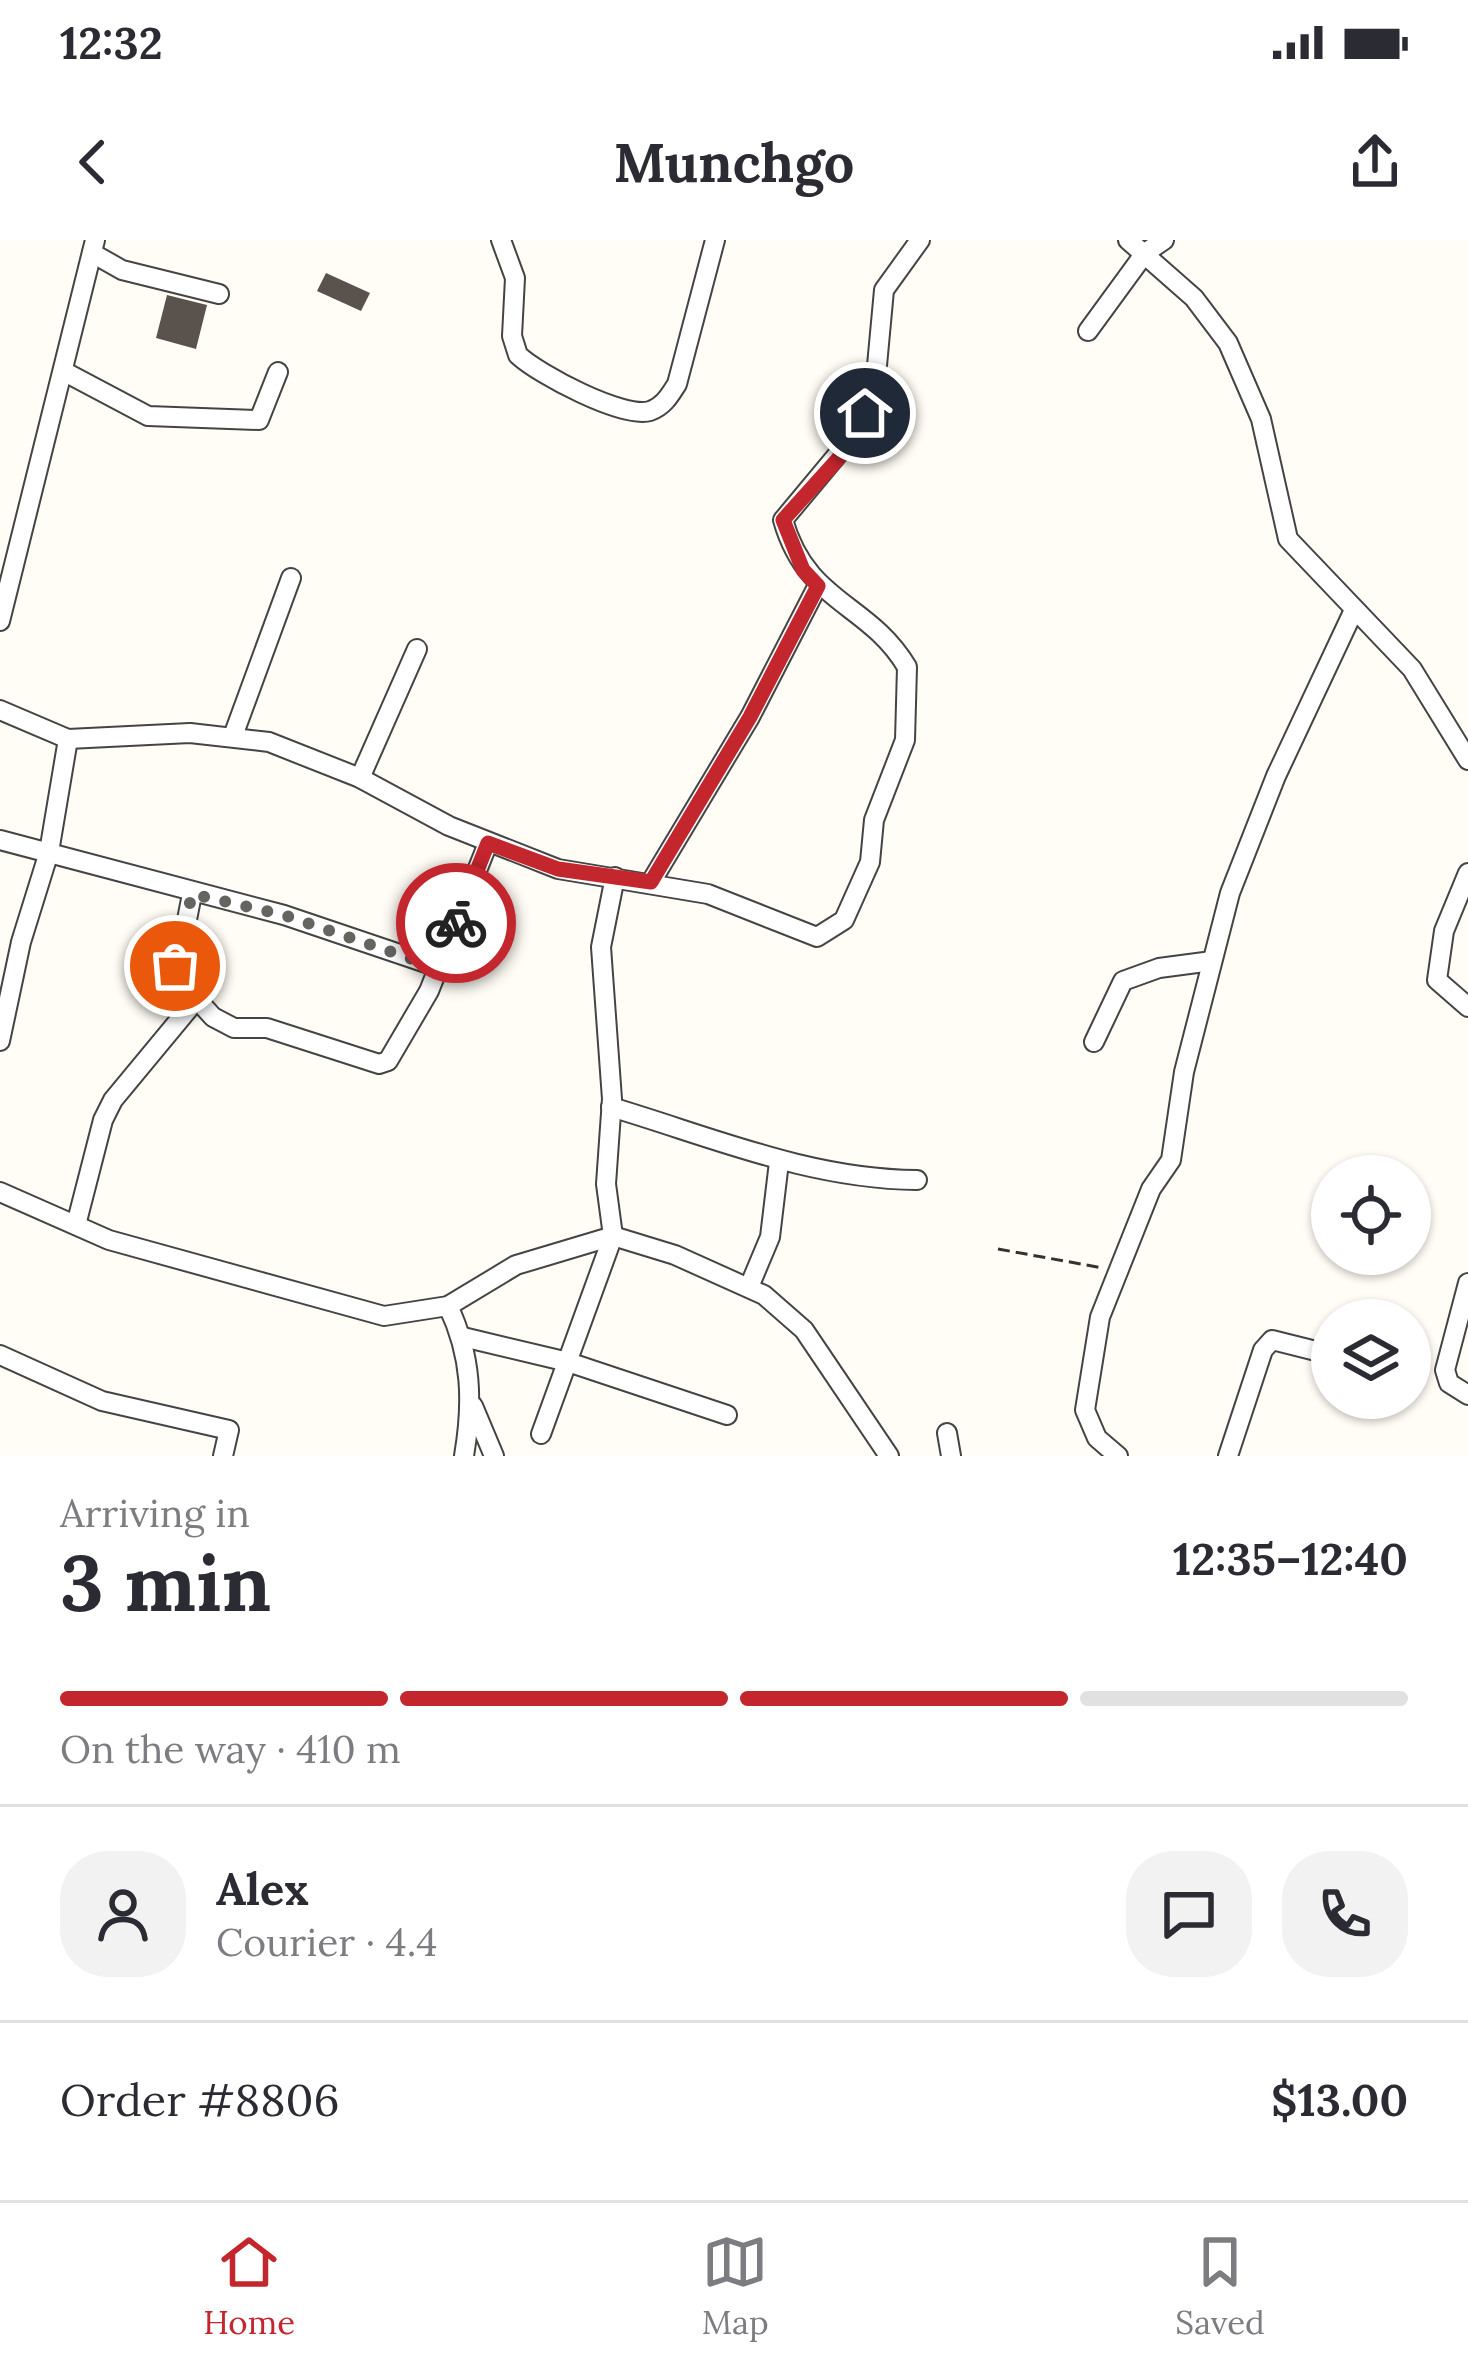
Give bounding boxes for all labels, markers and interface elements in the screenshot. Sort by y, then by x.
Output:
text: 12:32 [60,14,163,71]
text: Munchgo [614,128,854,197]
icon: back [60,129,126,195]
icon: share [1342,129,1408,195]
pin [814,362,916,464]
icon: home [832,380,898,446]
courier [396,863,516,983]
icon: bike [423,890,489,956]
pin [124,915,226,1017]
icon: bag [142,933,208,999]
map controls [1311,1155,1431,1419]
button: locate [1311,1155,1431,1275]
button: layers [1311,1299,1431,1419]
text: Arriving in [60,1488,250,1538]
text: 12:35–12:40 [1173,1530,1408,1587]
text: 3 min [60,1533,271,1632]
text: On the way · 410 m [60,1724,401,1774]
button: person [60,1851,186,1977]
button: chat [1126,1851,1252,1977]
button: phone [1282,1851,1408,1977]
text: Alex [216,1860,309,1917]
text: Courier · 4.4 [216,1917,437,1967]
text: Order #8806 [60,2071,339,2128]
text: $13.00 [1271,2071,1408,2128]
tab: Home [203,2229,295,2343]
tab: Map [702,2229,769,2343]
tab: Saved [1175,2229,1265,2343]

